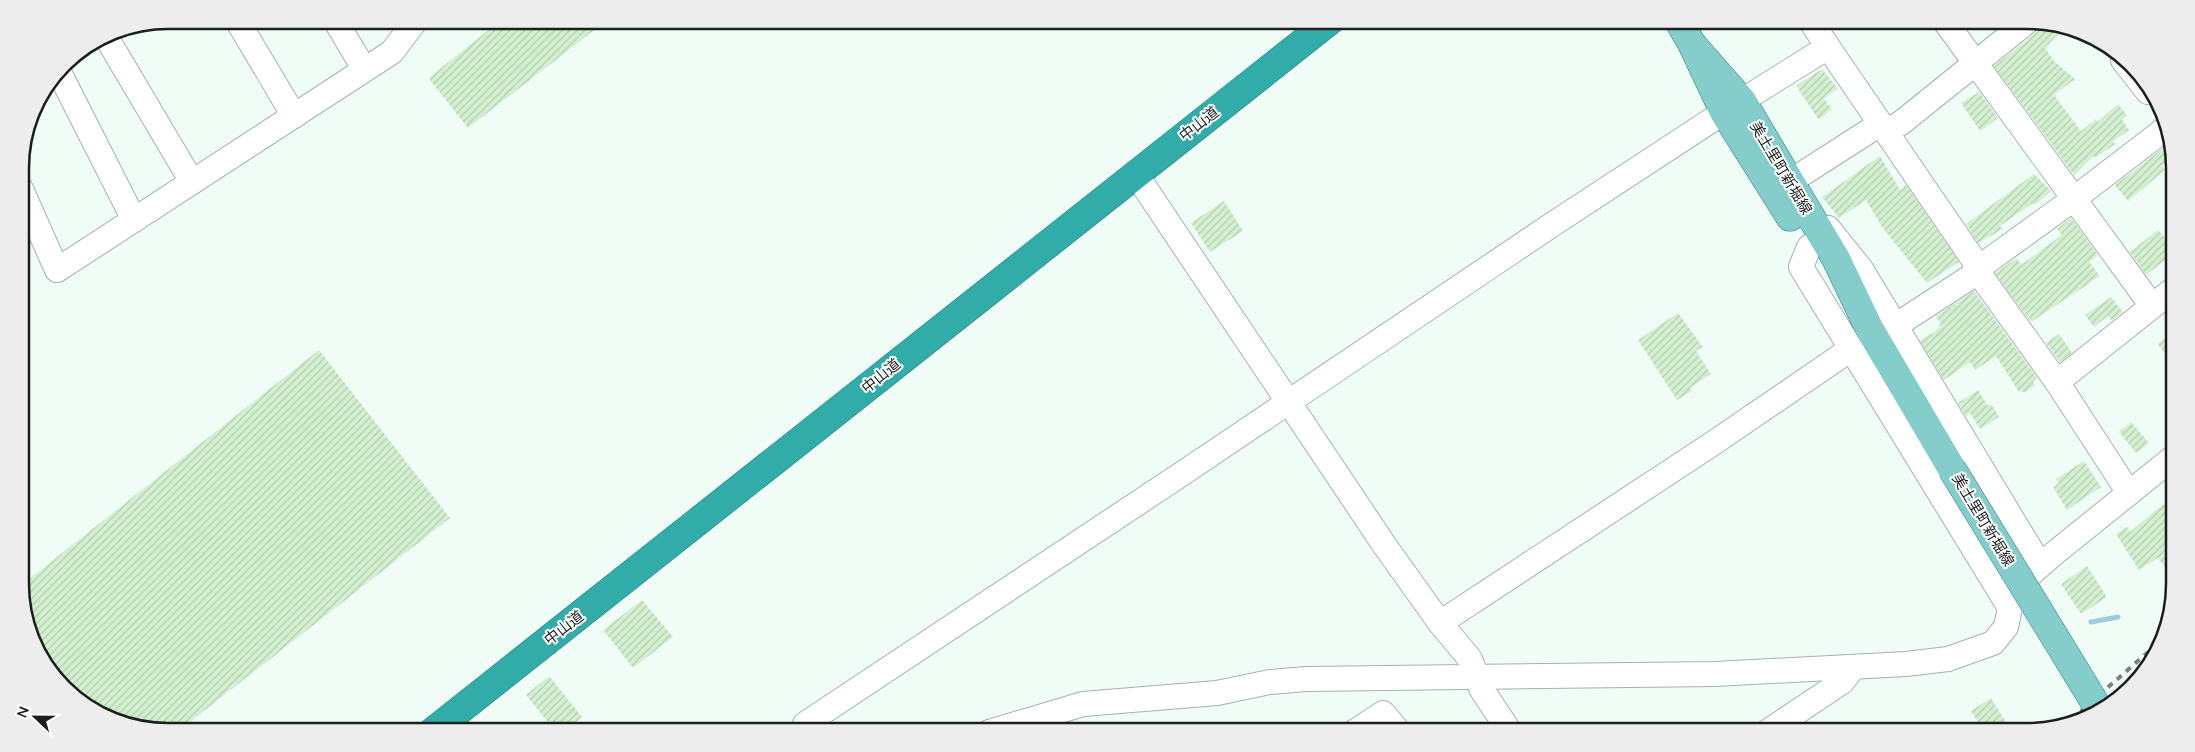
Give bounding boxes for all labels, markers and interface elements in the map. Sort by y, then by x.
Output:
street label: 中山道 [1175,102,1223,146]
street label: 美土里町新堀線 [1745,118,1817,218]
street label: 中山道 [857,354,905,398]
street label: 美土里町新堀線 [1947,470,2019,570]
street label: 中山道 [540,606,588,650]
north arrow [10,692,60,742]
text: N [13,704,34,721]

